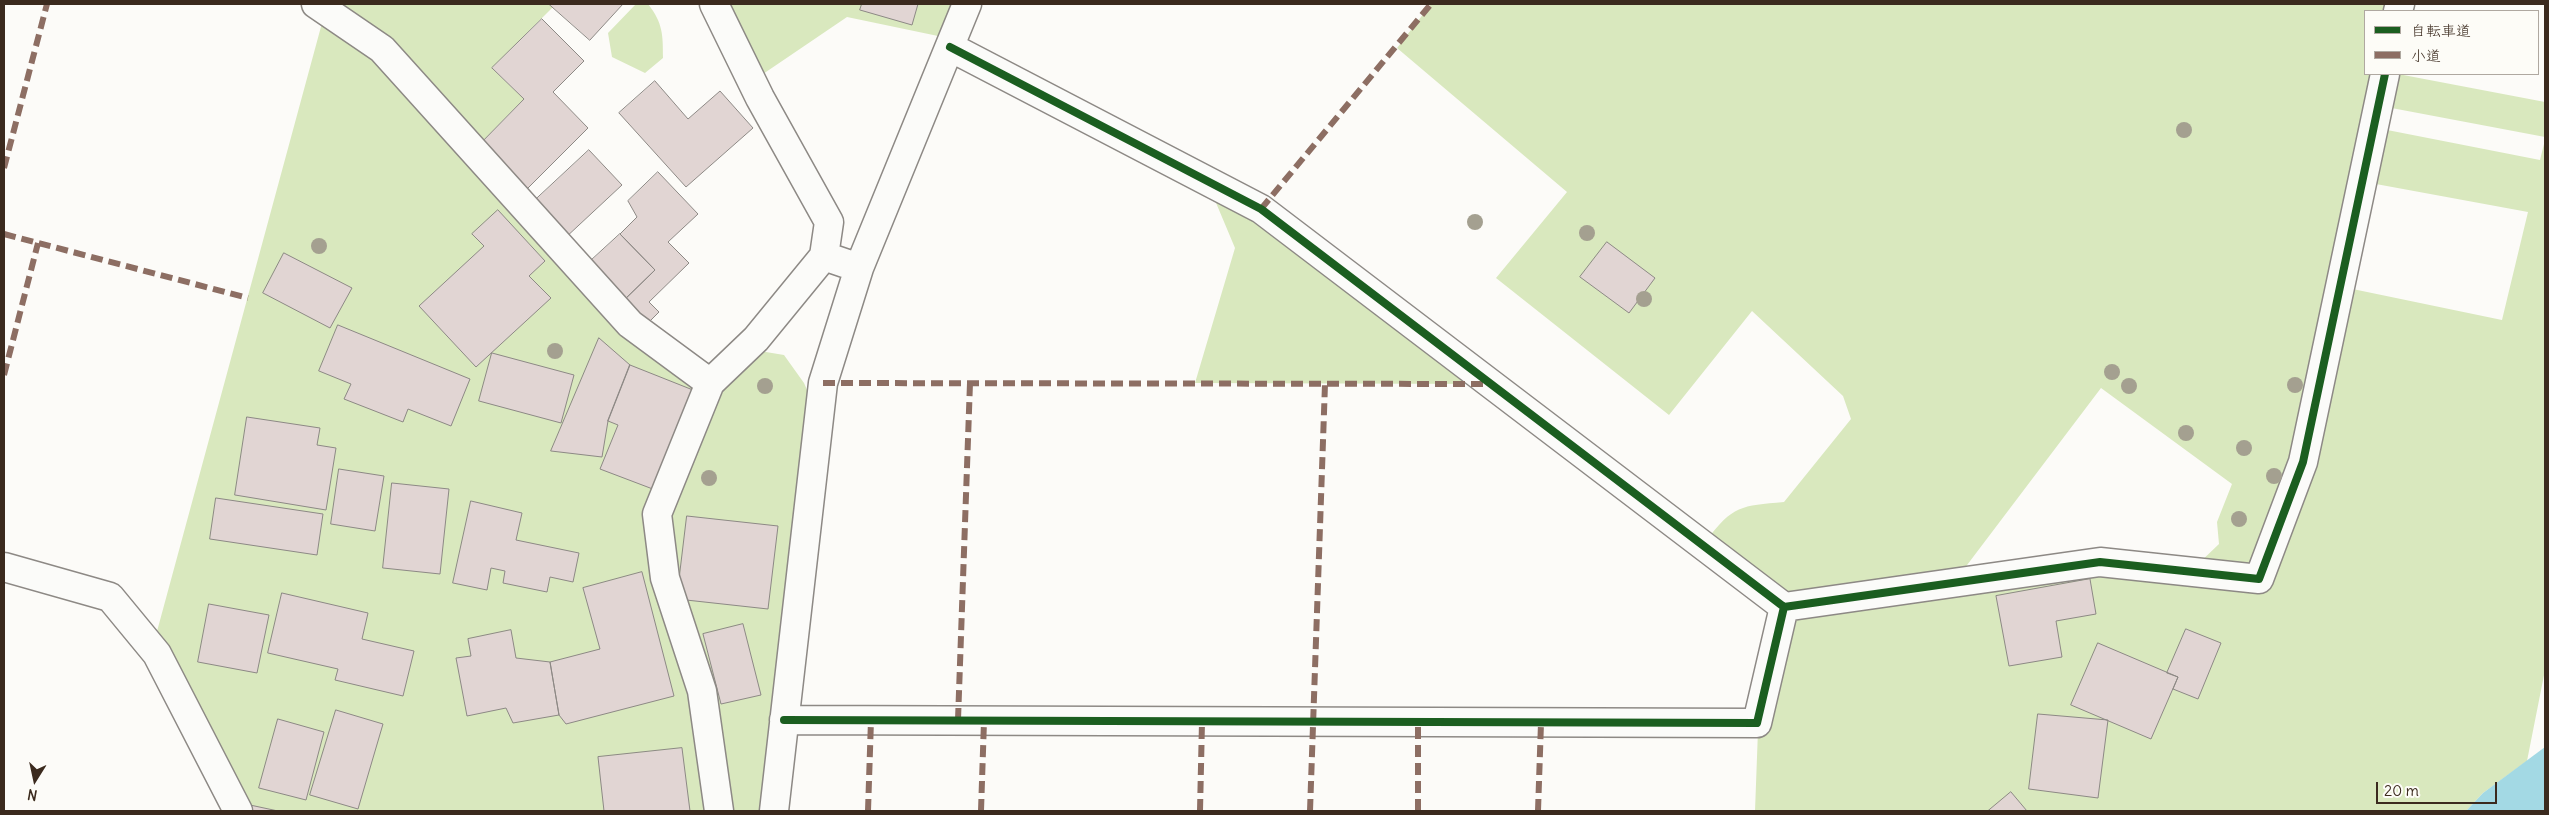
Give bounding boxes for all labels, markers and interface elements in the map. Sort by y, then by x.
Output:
legend [2364,10,2539,75]
text: 自転車道 [2411,21,2471,40]
text: 小道 [2411,46,2441,65]
north arrow [10,755,60,805]
scale bar [2379,772,2500,804]
text: 20 m [2384,781,2419,800]
text: N [26,785,39,804]

